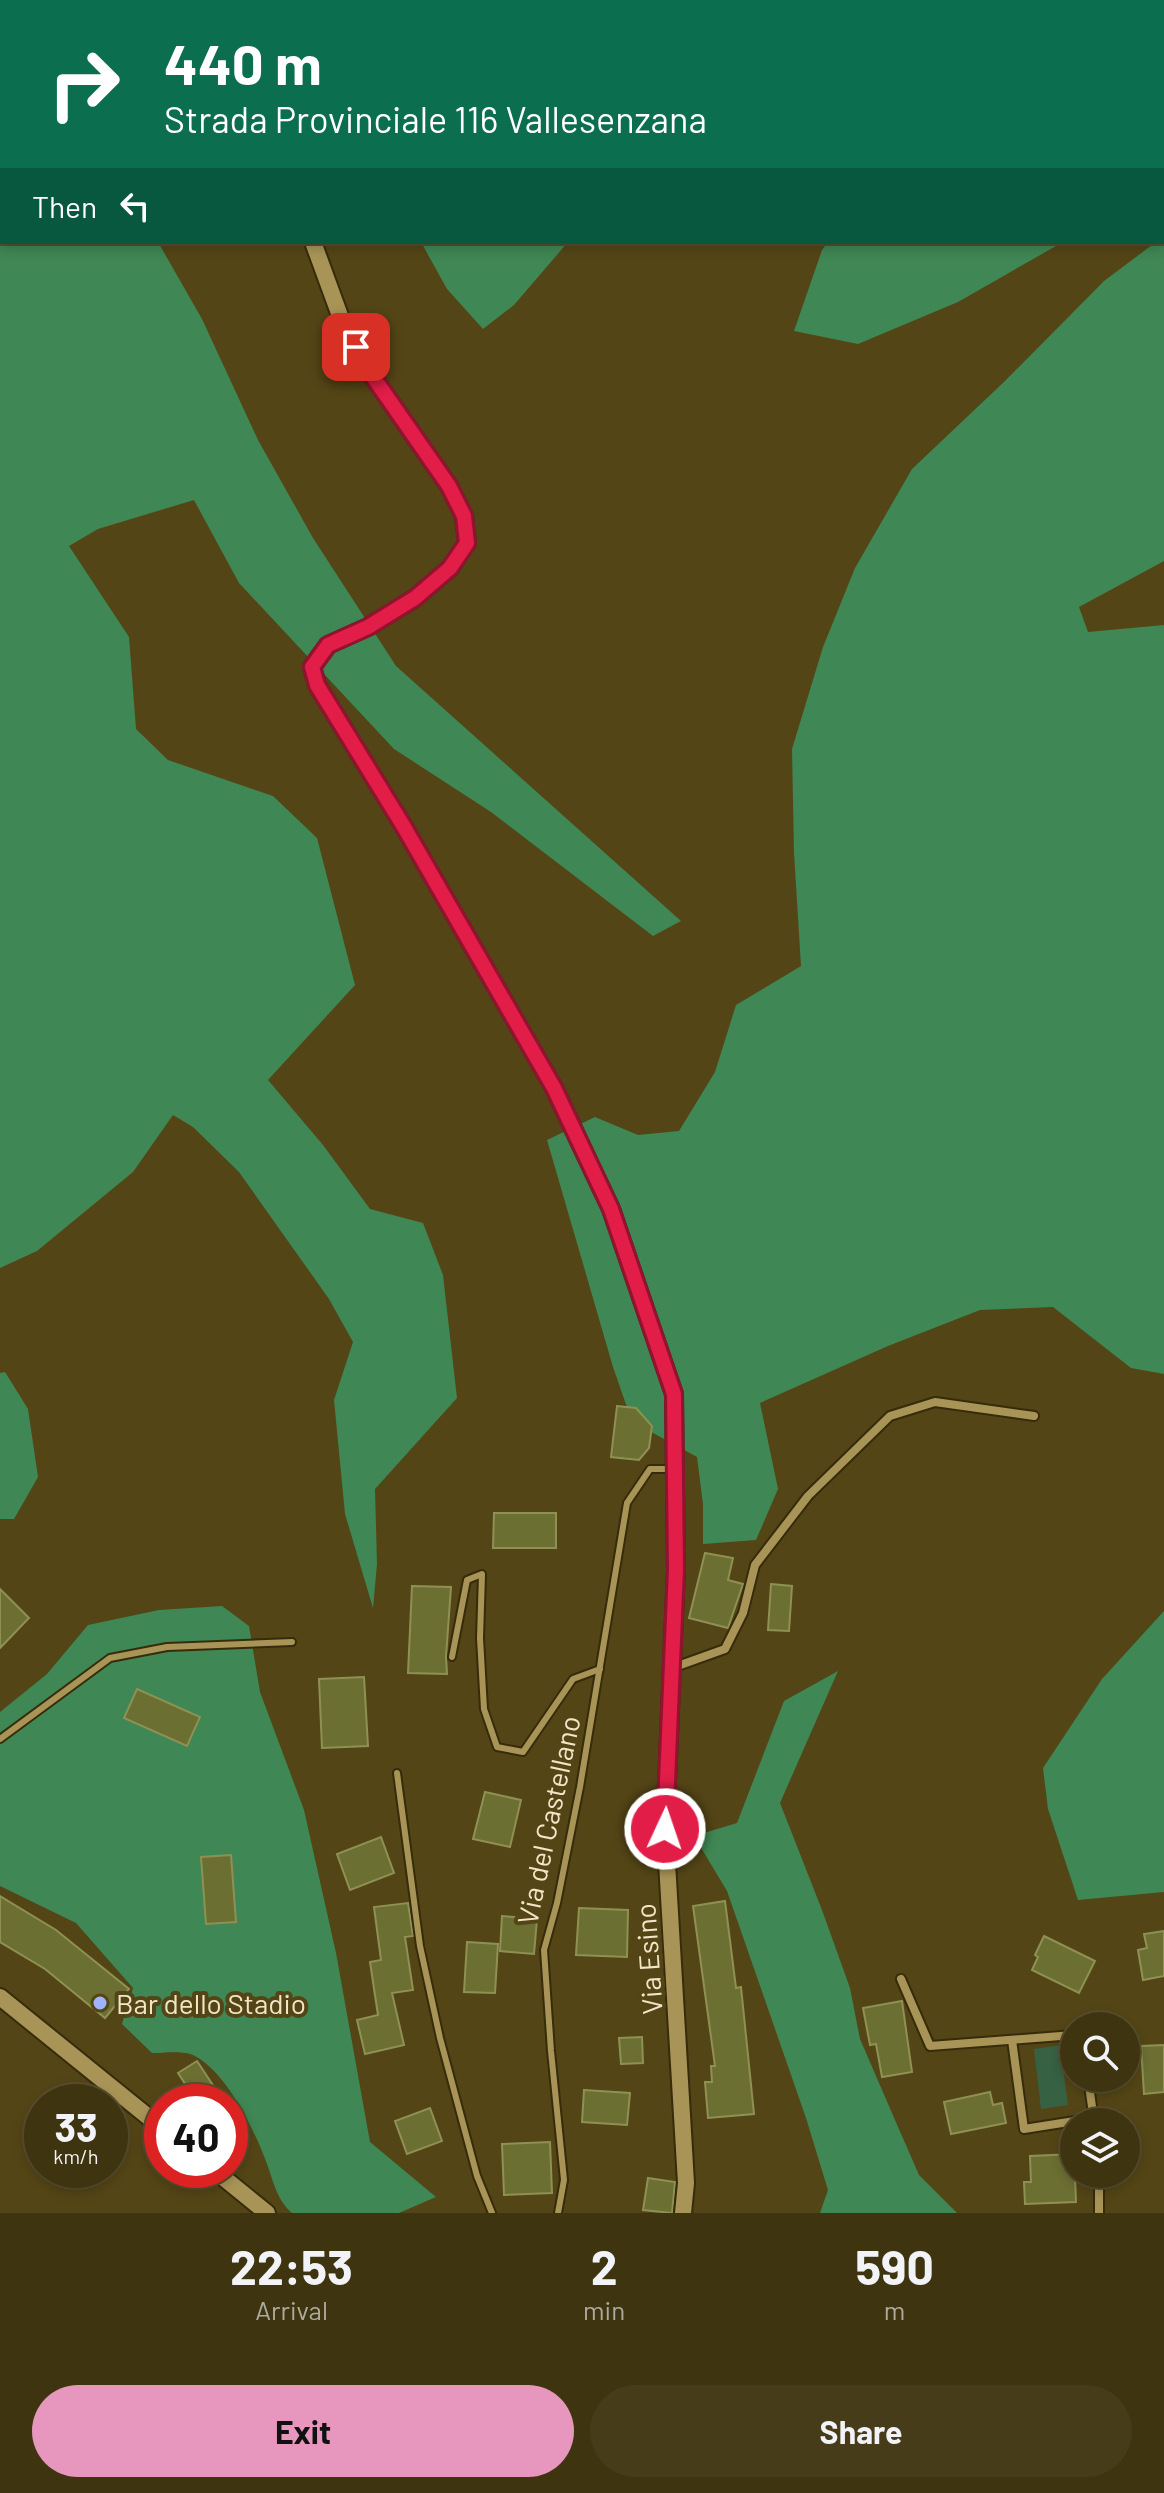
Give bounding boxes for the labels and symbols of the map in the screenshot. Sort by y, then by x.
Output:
pin [322,313,390,381]
street label: Via del Castellano [509,1713,587,1927]
position arrow [623,1787,707,1871]
street label: Via Esino [627,1902,669,2016]
place label: Bar dello Stadio [116,1986,306,2020]
marker: Bar dello Stadio [91,1994,109,2012]
speed limit sign: 40 [144,2084,248,2188]

